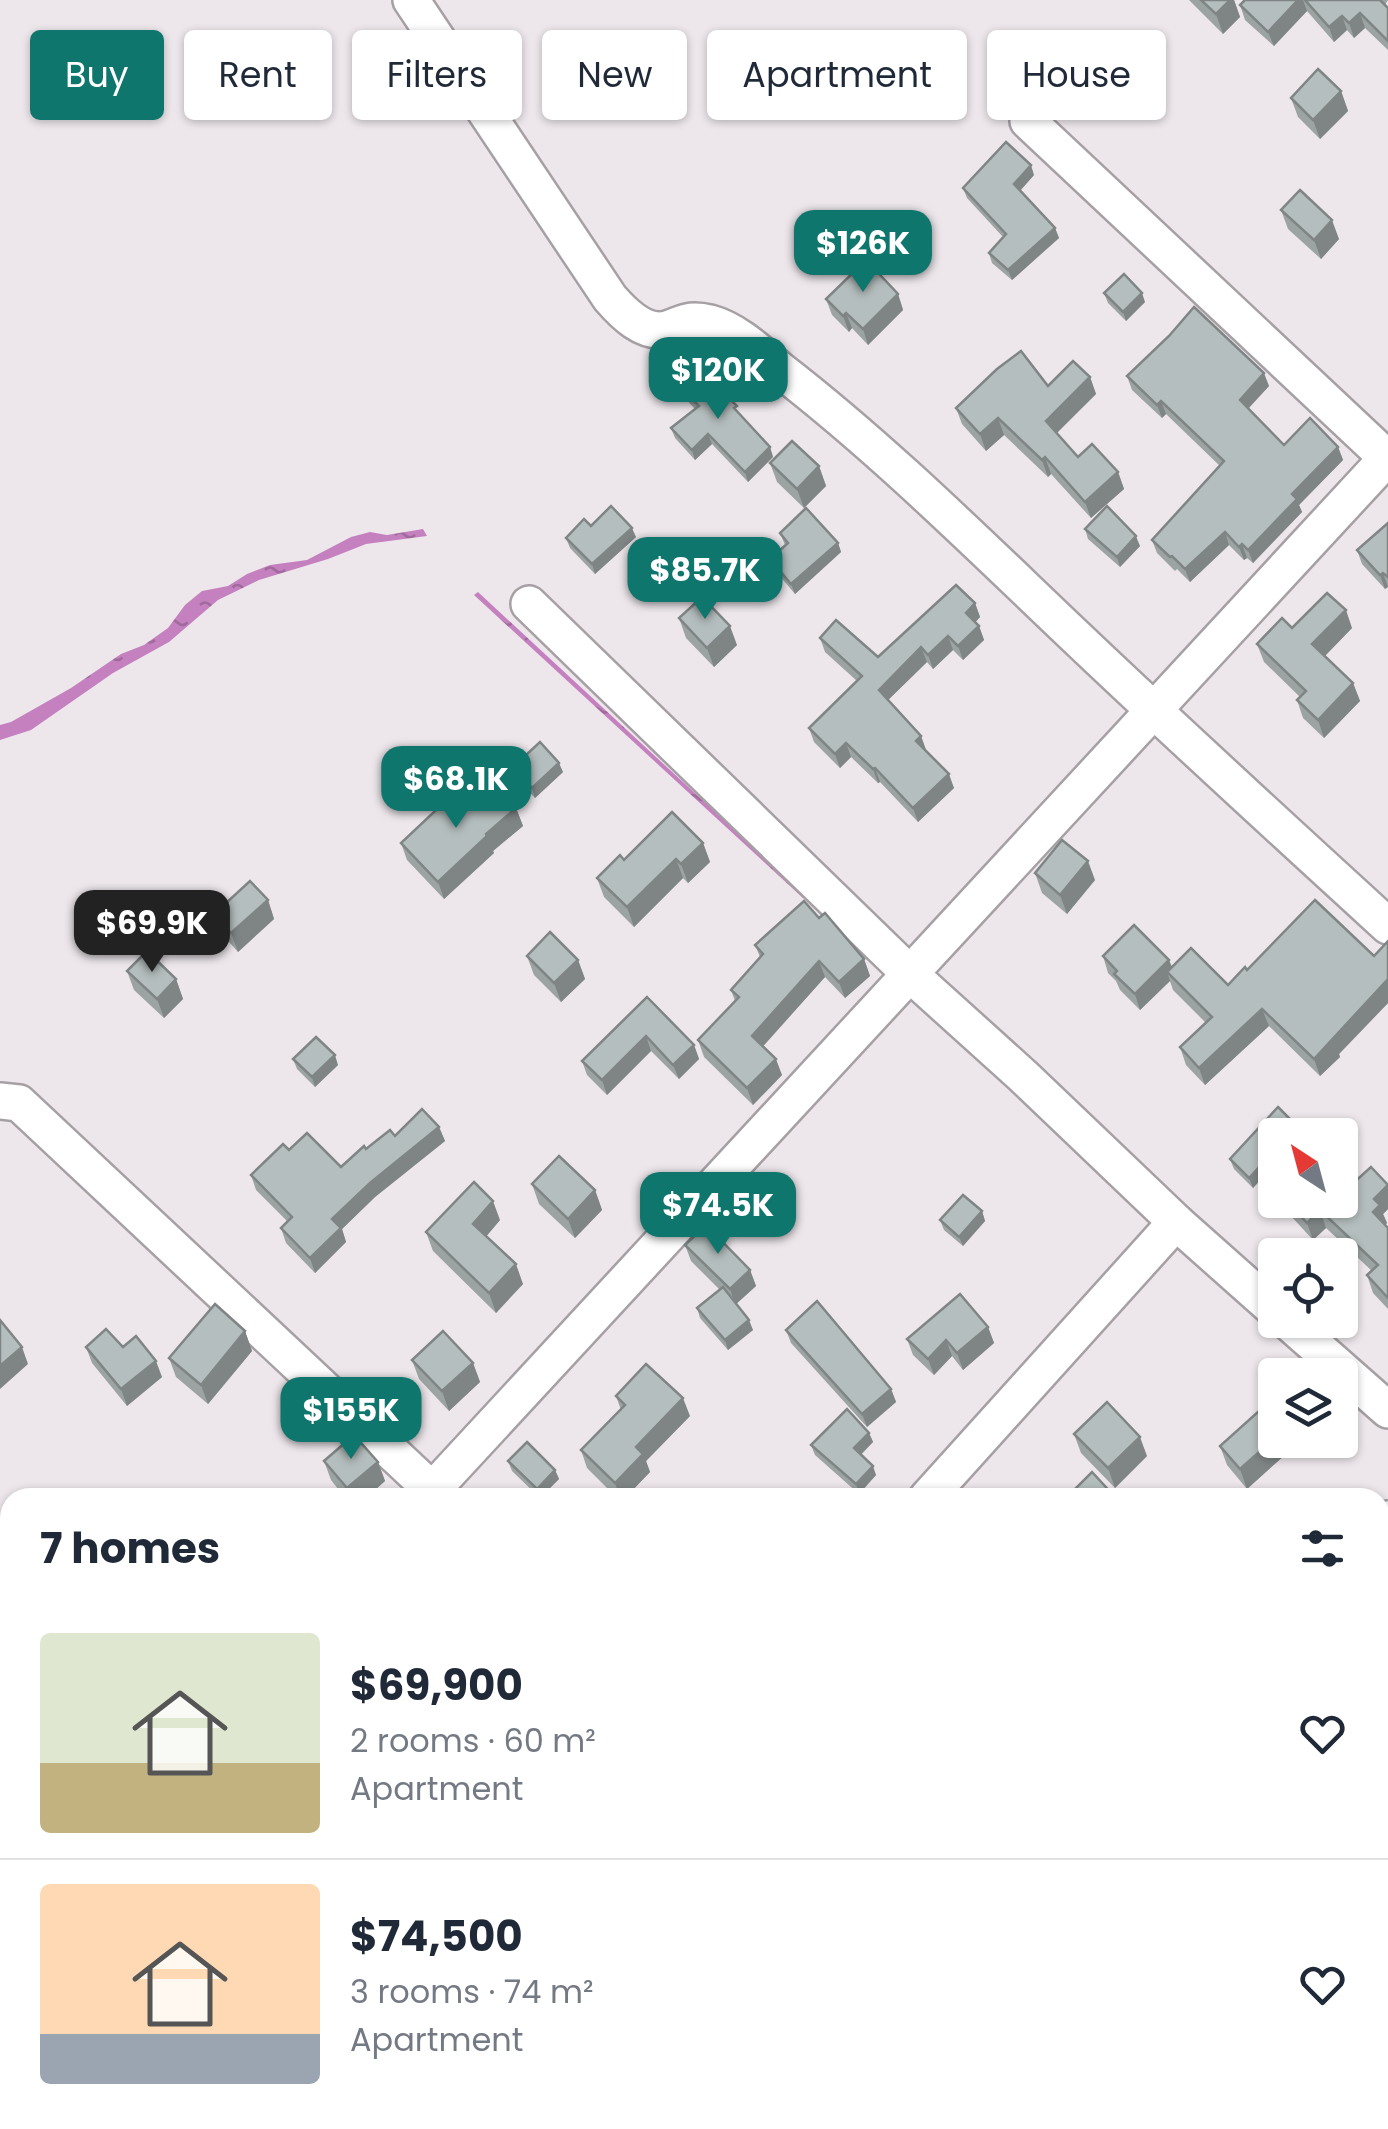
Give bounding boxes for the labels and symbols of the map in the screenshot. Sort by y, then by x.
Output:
pin: $126K [793,210,933,295]
pin: $120K [648,337,788,422]
pin: $85.7K [624,537,786,622]
pin: $68.1K [375,746,537,831]
pin: $69.9K [71,890,233,975]
north arrow [1258,1118,1358,1218]
pin: $74.5K [637,1172,799,1257]
pin: $155K [281,1377,421,1462]

